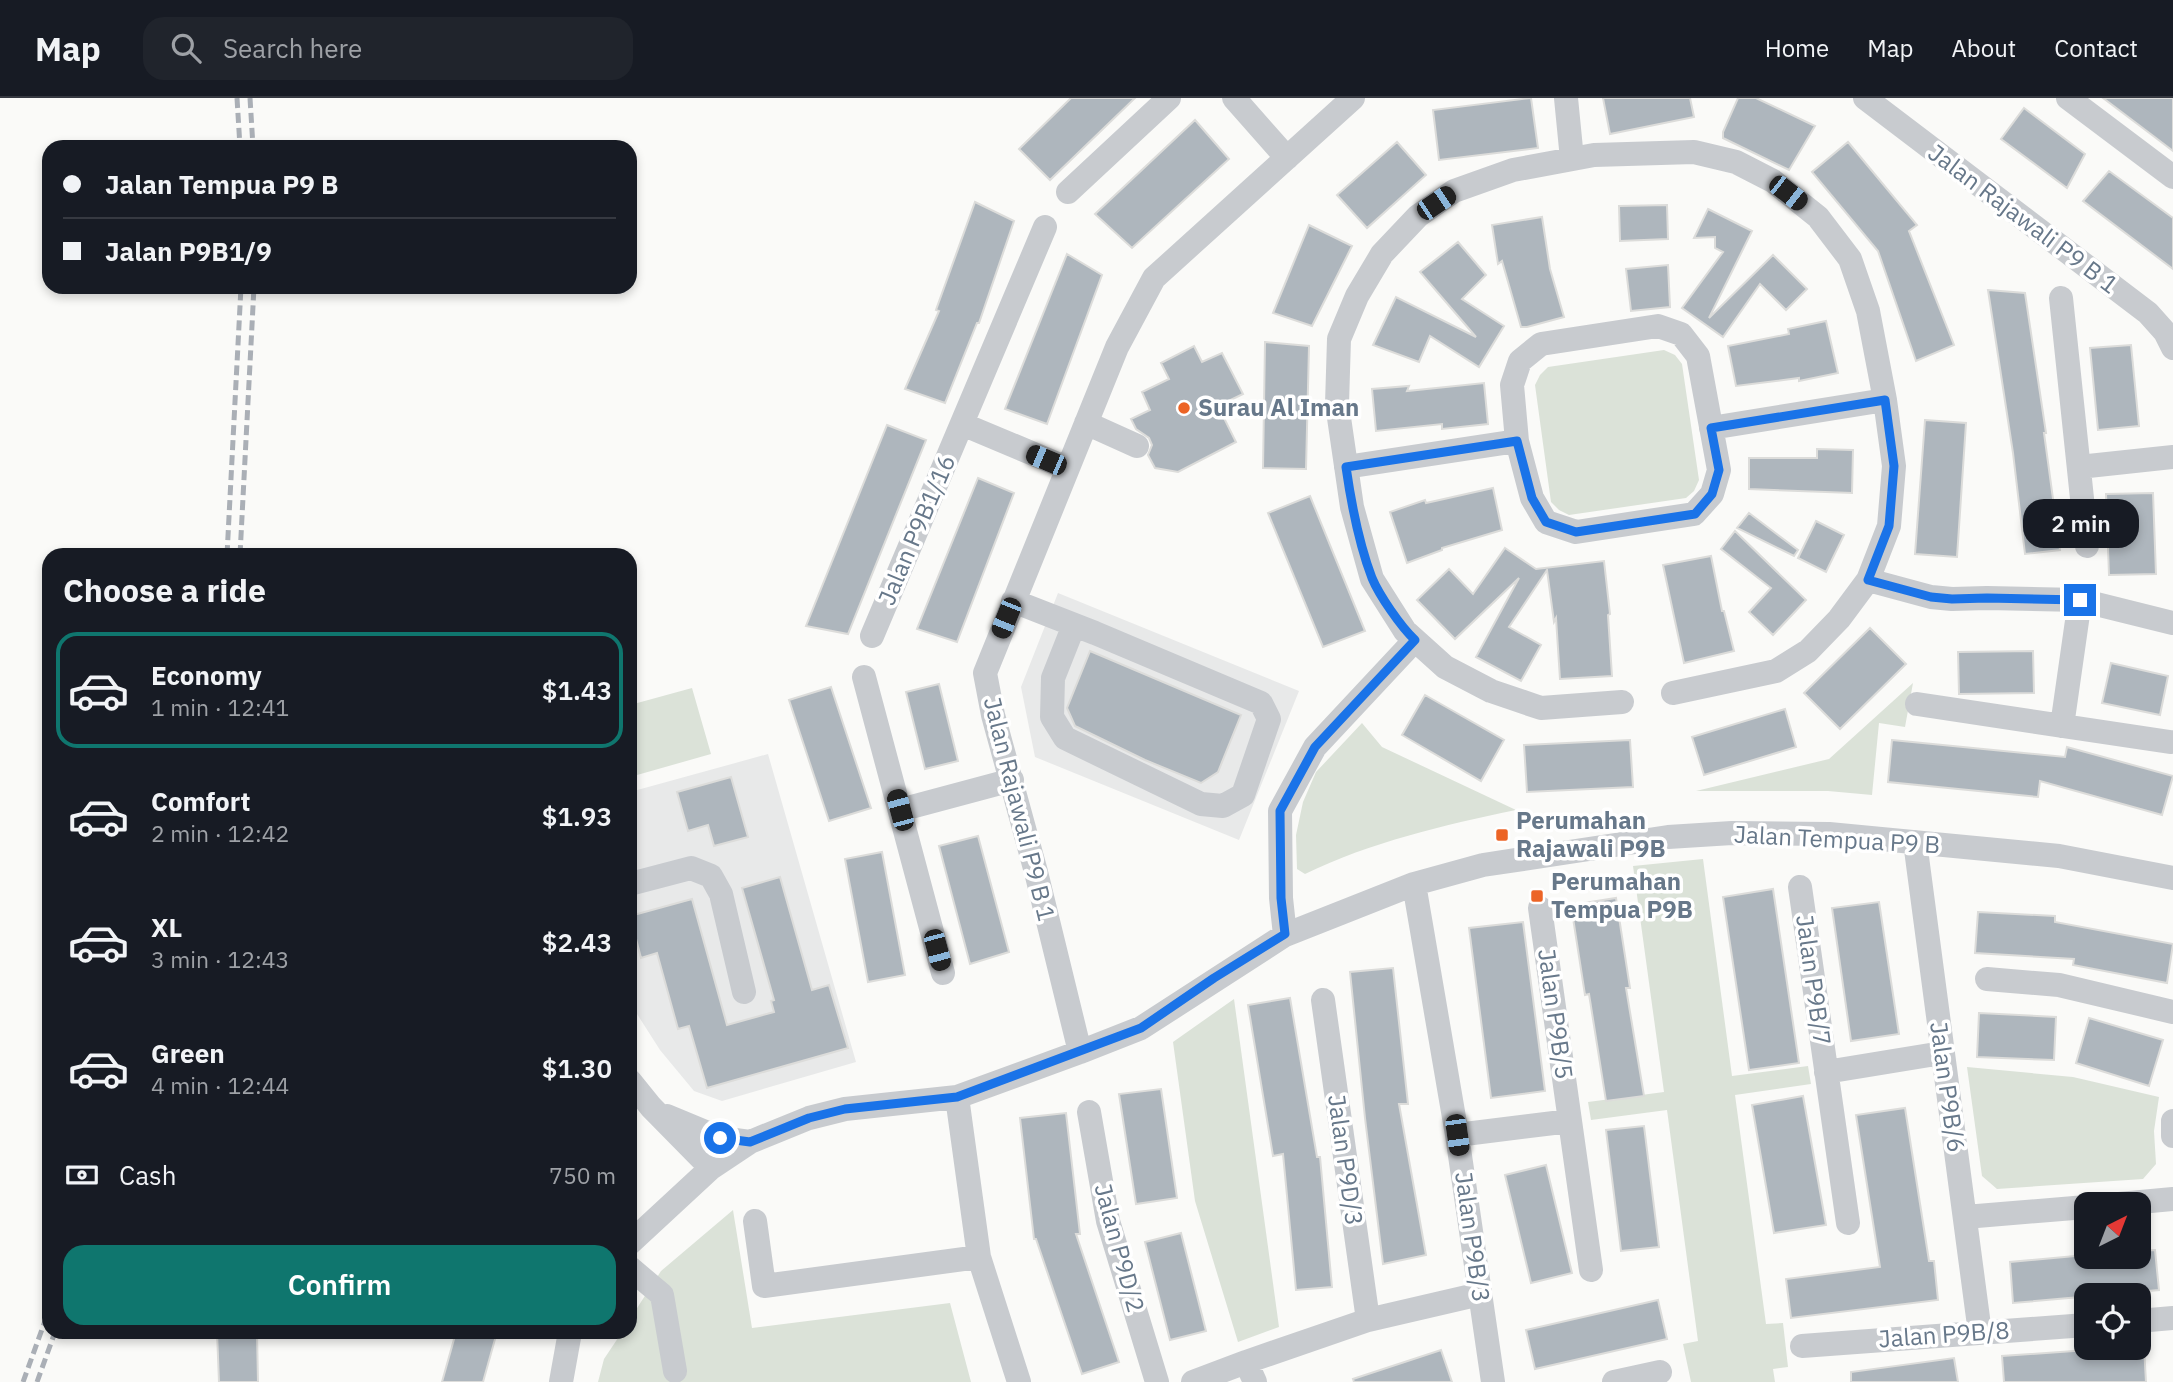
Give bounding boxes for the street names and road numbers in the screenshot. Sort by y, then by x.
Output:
street label: Jalan Rajawali P9 B 1 [1922,136,2125,300]
street label: Jalan P9B1/16 [870,449,962,610]
street label: Jalan Rajawali P9 B 1 [977,693,1063,924]
street label: Jalan Tempua P9 B [1733,818,1941,860]
street label: Jalan P9B/7 [1789,913,1839,1047]
street label: Jalan P9B/5 [1531,947,1581,1081]
street label: Jalan P9B/6 [1923,1020,1973,1154]
street label: Jalan P9D/3 [1321,1092,1371,1227]
street label: Jalan P9B/3 [1448,1170,1498,1304]
street label: Jalan P9D/2 [1087,1180,1153,1316]
street label: Jalan P9B/8 [1877,1313,2011,1355]

